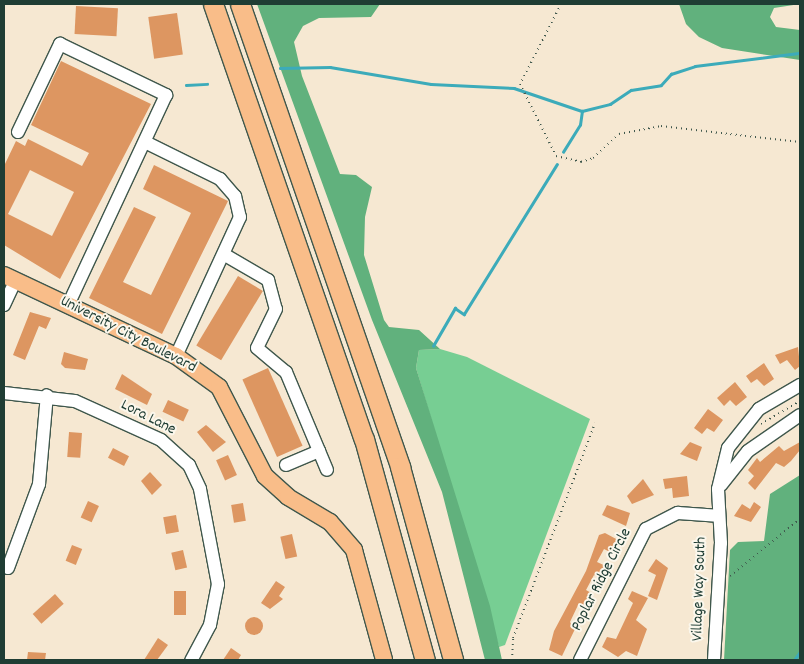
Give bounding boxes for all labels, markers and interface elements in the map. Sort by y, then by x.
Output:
street label: University City Boulevard [57,292,199,378]
street label: Lora Lane [117,396,179,440]
street label: Poplar Ridge Circle [568,525,636,635]
street label: Village Way South [689,536,711,642]

